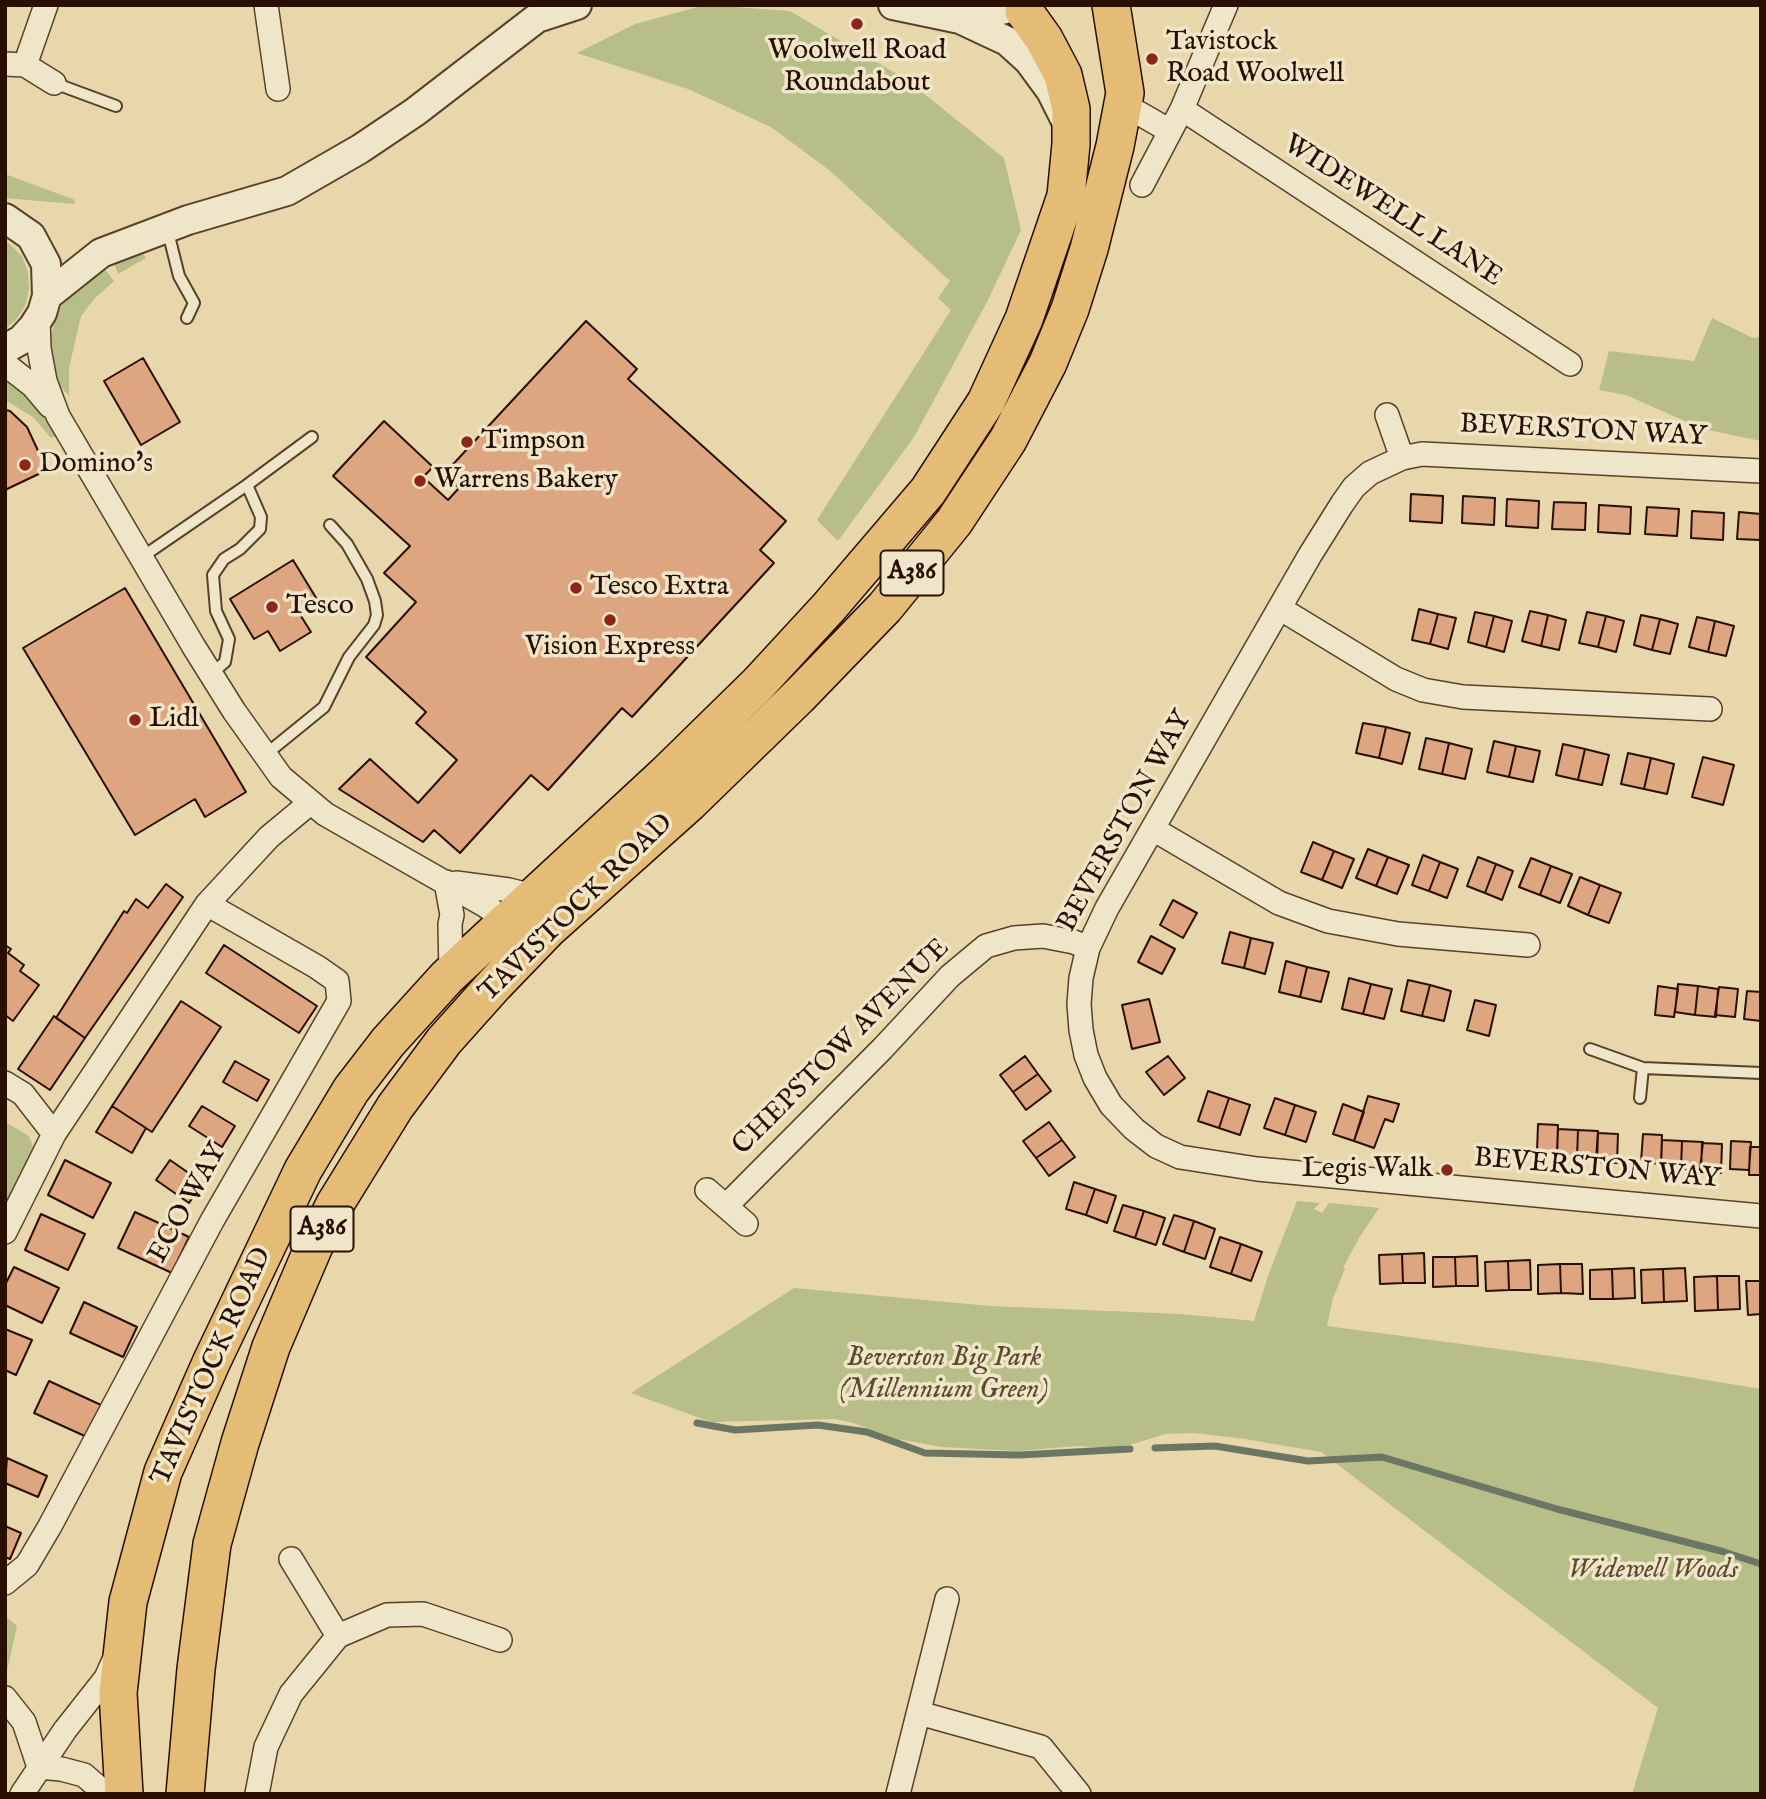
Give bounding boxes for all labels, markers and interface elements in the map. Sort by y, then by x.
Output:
marker: Woolwell Road Roundabout [849,16,865,32]
place label: Tavistock Road Woolwell [1166,26,1344,92]
place label: Woolwell Road Roundabout [768,35,946,101]
marker: Tavistock Road Woolwell [1144,51,1160,67]
street label: WIDEWELL LANE [1276,129,1508,295]
street label: BEVERSTON WAY [1459,409,1707,455]
place label: Timpson [481,425,585,459]
marker: Timpson [459,434,475,450]
place label: Domino's [39,448,153,482]
marker: Domino's [17,457,33,473]
place label: Warrens Bakery [434,464,618,498]
marker: Warrens Bakery [412,473,428,489]
road number: A386 [880,551,944,596]
place label: Tesco Extra [590,571,729,605]
marker: Tesco Extra [568,580,584,596]
place label: Tesco [286,590,354,624]
marker: Tesco [264,599,280,615]
marker: Vision Express [602,612,618,628]
place label: Vision Express [525,631,695,665]
place label: Lidl [149,703,199,737]
street label: BEVERSTON WAY [1051,706,1201,938]
marker: Lidl [127,712,143,728]
street label: TAVISTOCK ROAD [473,808,681,1010]
street label: CHEPSTOW AVENUE [727,933,957,1163]
street label: ECO WAY [142,1138,236,1270]
street label: BEVERSTON WAY [1472,1142,1722,1198]
place label: Legis Walk [1302,1153,1433,1187]
marker: Legis Walk [1439,1162,1455,1178]
road number: A386 [290,1206,354,1252]
street label: TAVISTOCK ROAD [145,1243,281,1491]
park label: Beverston Big Park (Millennium Green) [839,1342,1049,1408]
park label: Widewell Woods [1568,1554,1738,1588]

